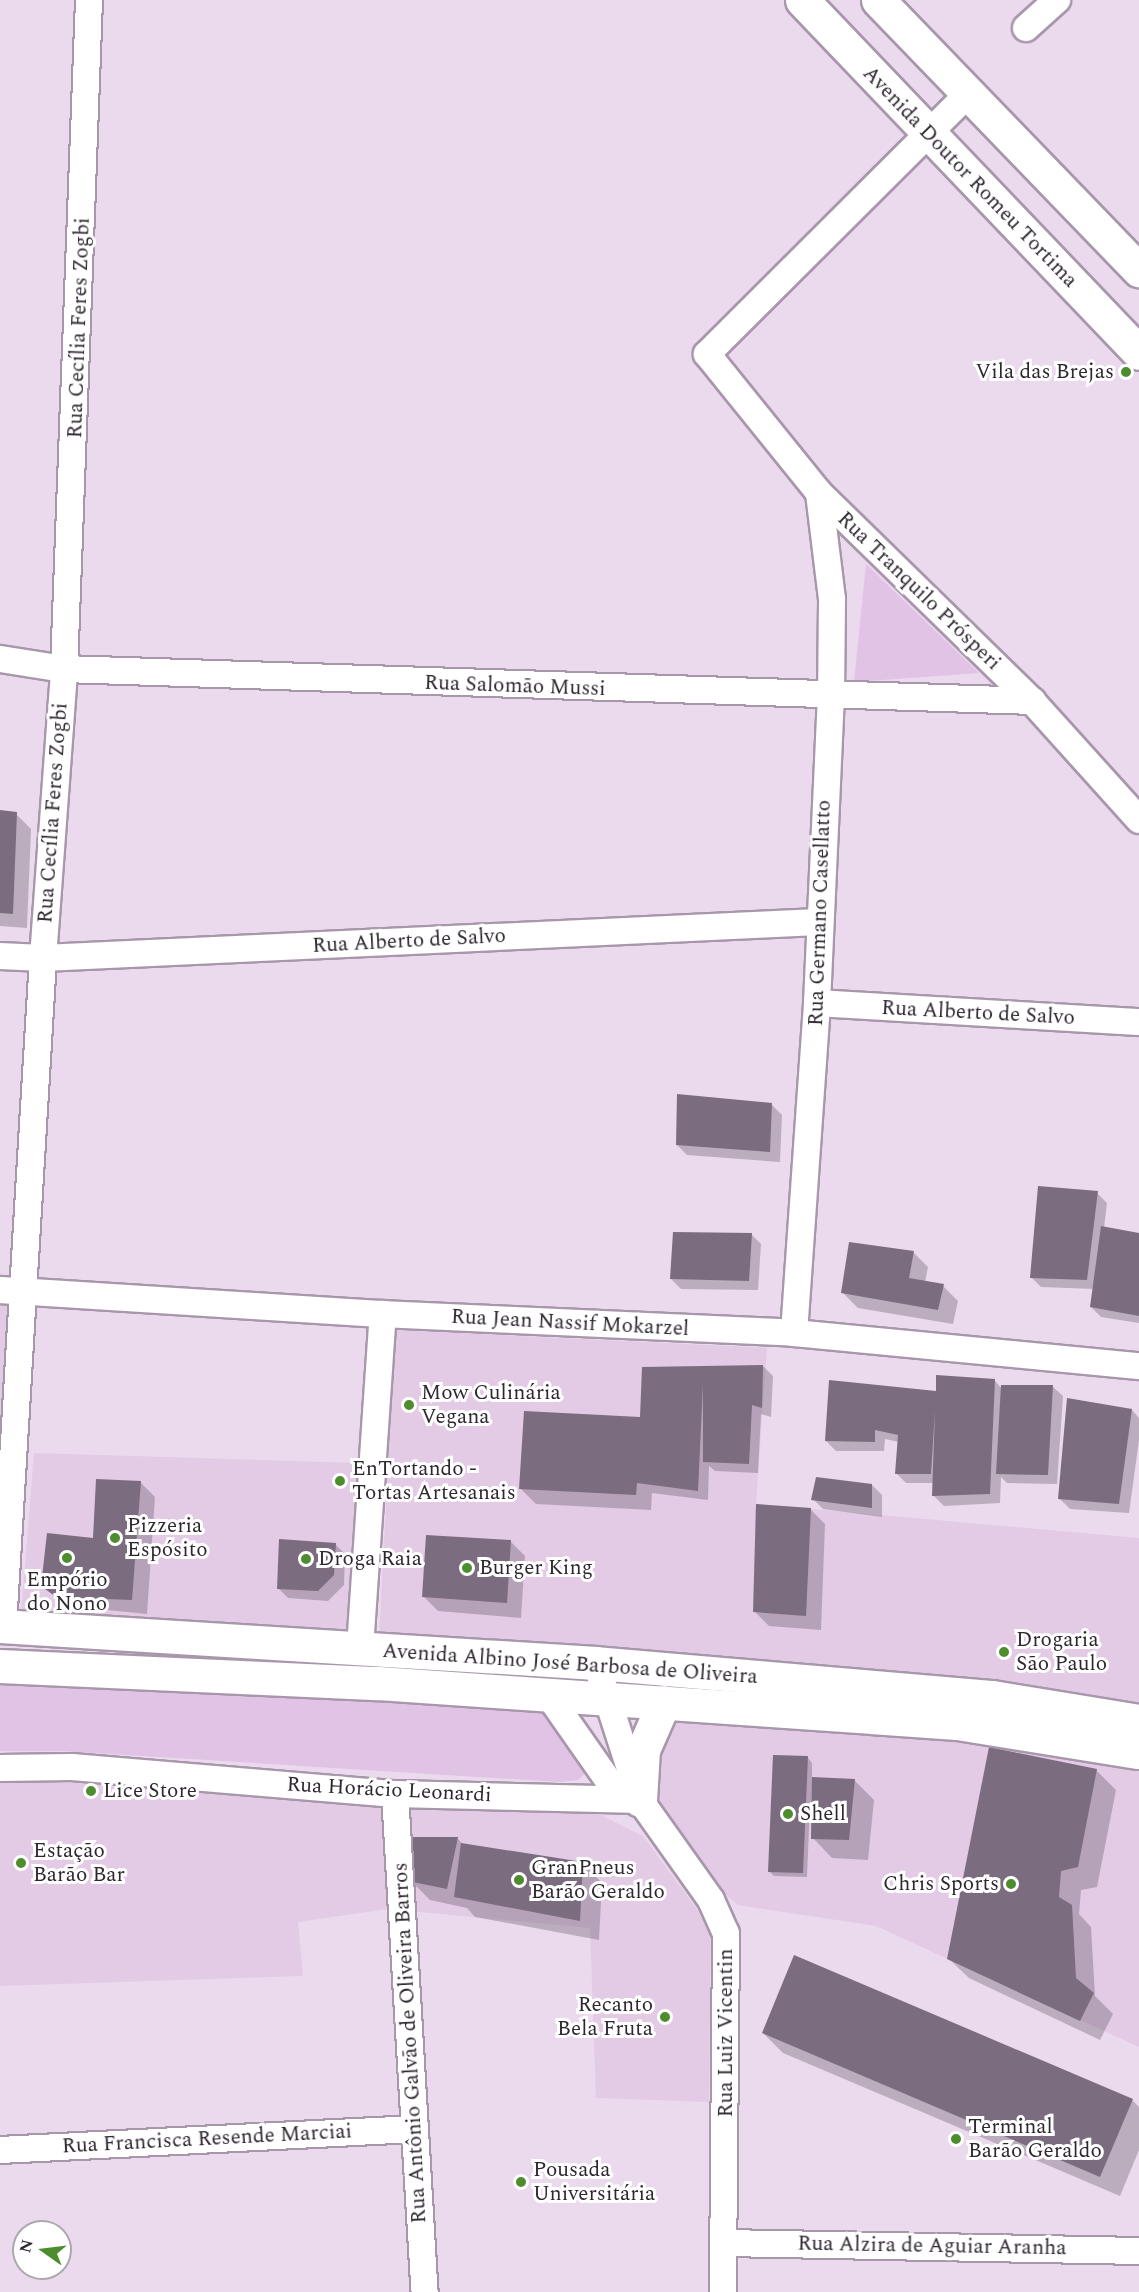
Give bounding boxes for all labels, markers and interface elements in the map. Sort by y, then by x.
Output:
street label: Avenida Doutor Romeu Tortima [857,61,1083,293]
street label: Rua Cecília Feres Zogbi [63,217,95,439]
place label: Vila das Brejas [976,359,1114,385]
marker: Vila das Brejas [1119,365,1133,379]
street label: Rua Tranquilo Prósperi [832,506,1006,676]
street label: Rua Salomão Mussi [424,670,606,702]
street label: Rua Cecília Feres Zogbi [33,702,73,924]
street label: Rua Germano Casellatto [803,799,837,1027]
street label: Rua Alberto de Salvo [312,923,506,959]
street label: Rua Alberto de Salvo [881,995,1075,1031]
street label: Rua Jean Nassif Mokarzel [450,1304,690,1342]
place label: Mow Culinária Vegana [421,1380,561,1430]
marker: Mow Culinária Vegana [402,1398,416,1412]
place label: EnTortando - Tortas Artesanais [352,1456,516,1506]
marker: EnTortando - Tortas Artesanais [333,1474,347,1488]
place label: Pizzeria Espósito [127,1513,208,1563]
marker: Pizzeria Espósito [108,1531,122,1545]
place label: Droga Raia [318,1546,422,1572]
marker: Empório do Nono [60,1551,74,1565]
marker: Droga Raia [299,1552,313,1566]
place label: Burger King [479,1555,593,1581]
marker: Burger King [460,1561,474,1575]
place label: Empório do Nono [26,1567,108,1617]
place label: Drogaria São Paulo [1016,1627,1107,1677]
street label: Avenida Albino José Barbosa de Oliveira [381,1638,759,1690]
marker: Drogaria São Paulo [997,1645,1011,1659]
street label: Rua Horácio Leonardi [286,1772,492,1808]
place label: Lice Store [103,1778,197,1804]
marker: Lice Store [84,1784,98,1798]
place label: Shell [800,1801,846,1827]
marker: Shell [781,1807,795,1821]
place label: Estação Barão Bar [33,1838,125,1888]
place label: GranPneus Barão Geraldo [531,1855,665,1905]
marker: Estação Barão Bar [14,1856,28,1870]
street label: Rua Antônio Galvão de Oliveira Barros [388,1862,432,2224]
place label: Chris Sports [883,1871,999,1897]
marker: GranPneus Barão Geraldo [512,1873,526,1887]
marker: Chris Sports [1004,1877,1018,1891]
street label: Rua Luiz Vicentin [713,1949,739,2117]
place label: Recanto Bela Fruta [557,1992,653,2042]
marker: Recanto Bela Fruta [658,2010,672,2024]
place label: Terminal Barão Geraldo [968,2114,1102,2164]
street label: Rua Francisca Resende Marciai [61,2119,353,2159]
marker: Terminal Barão Geraldo [949,2132,963,2146]
place label: Pousada Universitária [533,2157,655,2207]
marker: Pousada Universitária [514,2175,528,2189]
north arrow [12,2220,72,2280]
street label: Rua Alzira de Aguiar Aranha [797,2231,1067,2261]
text: N [13,2237,40,2255]

